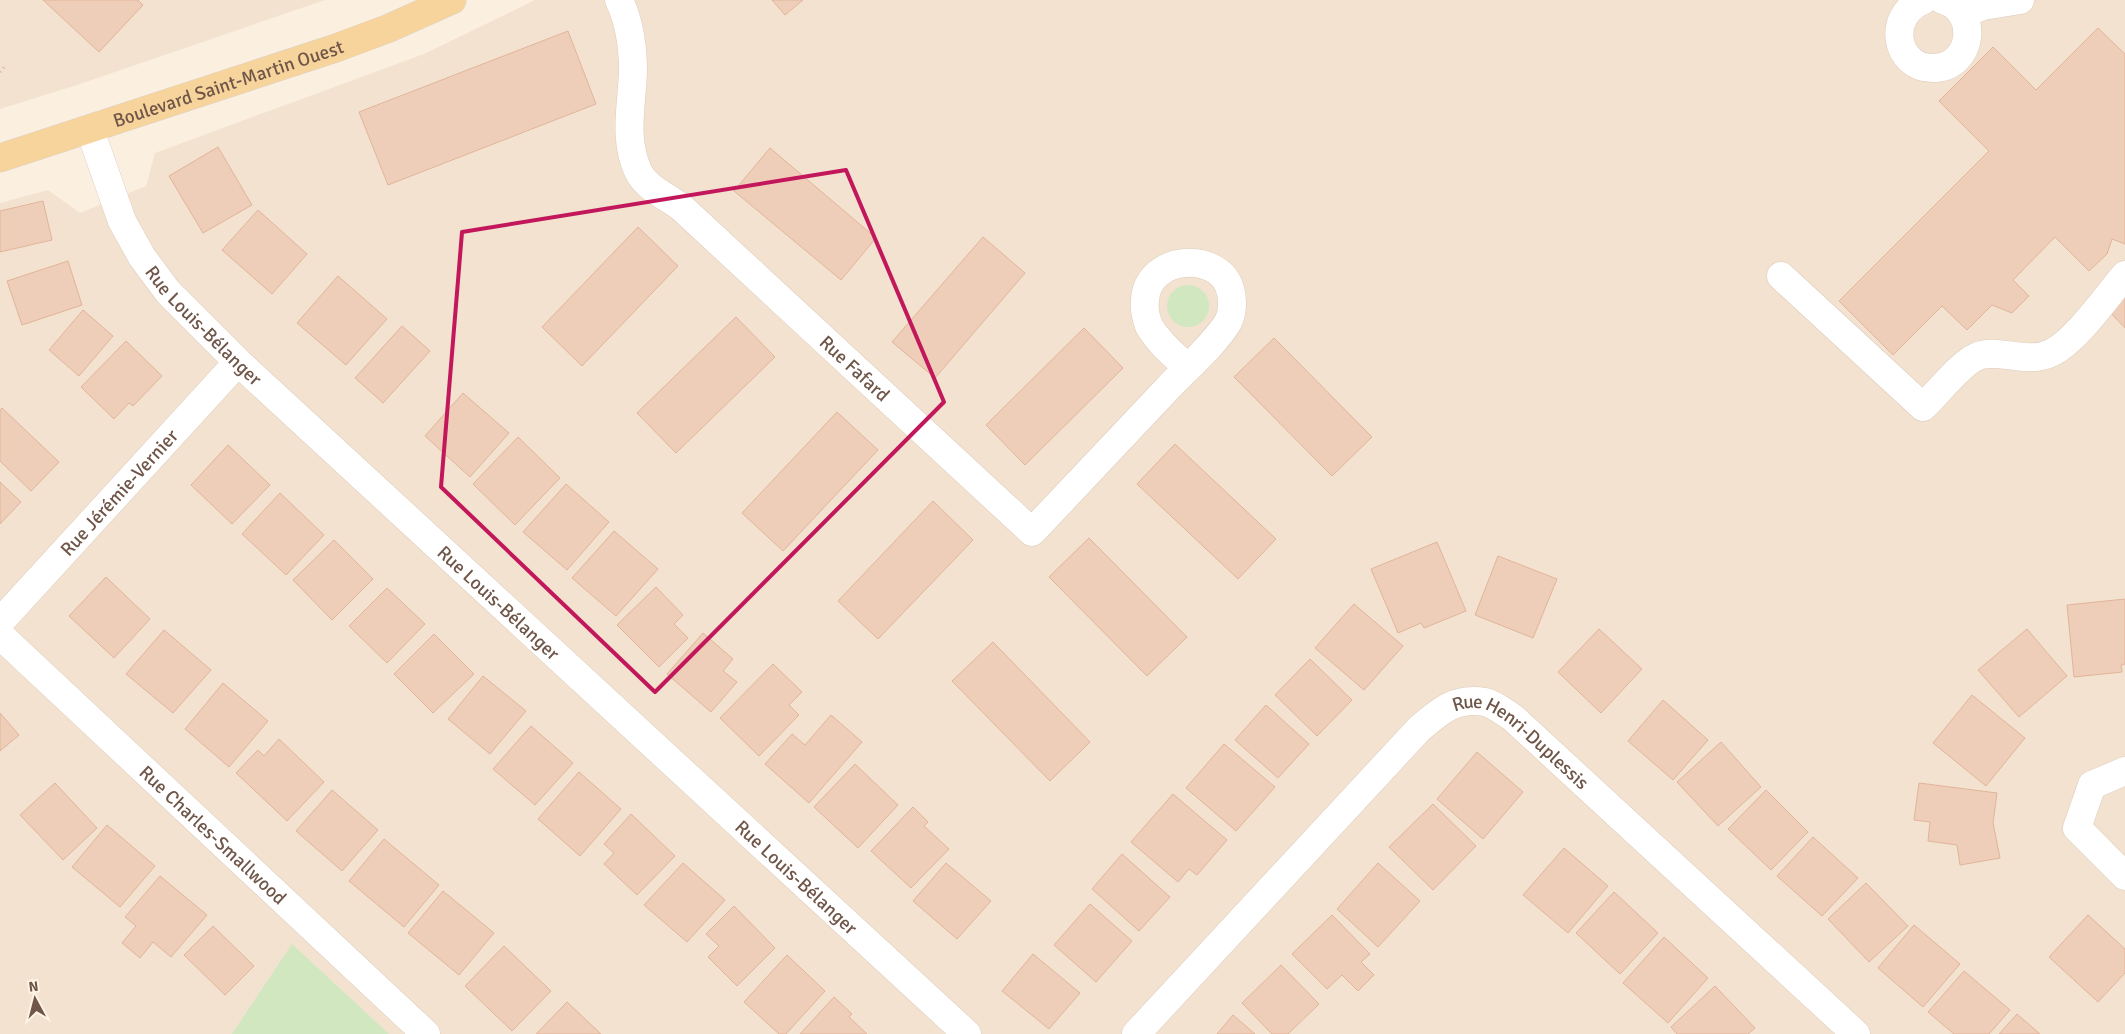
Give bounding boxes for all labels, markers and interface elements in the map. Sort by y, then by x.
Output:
street label: Boulevard Saint-Martin Ouest [110,35,347,133]
street label: Rue Louis-Bélanger [140,261,267,391]
street label: Rue Fafard [814,330,894,407]
street label: Rue Jérémie-Vernier [55,424,184,561]
street label: Rue Louis-Bélanger [432,541,564,666]
street label: Rue Henri-Duplessis [1449,690,1594,795]
street label: Rue Charles-Smallwood [134,761,291,910]
street label: Rue Louis-Bélanger [730,815,862,940]
north arrow [10,974,60,1024]
text: N [28,978,39,996]

